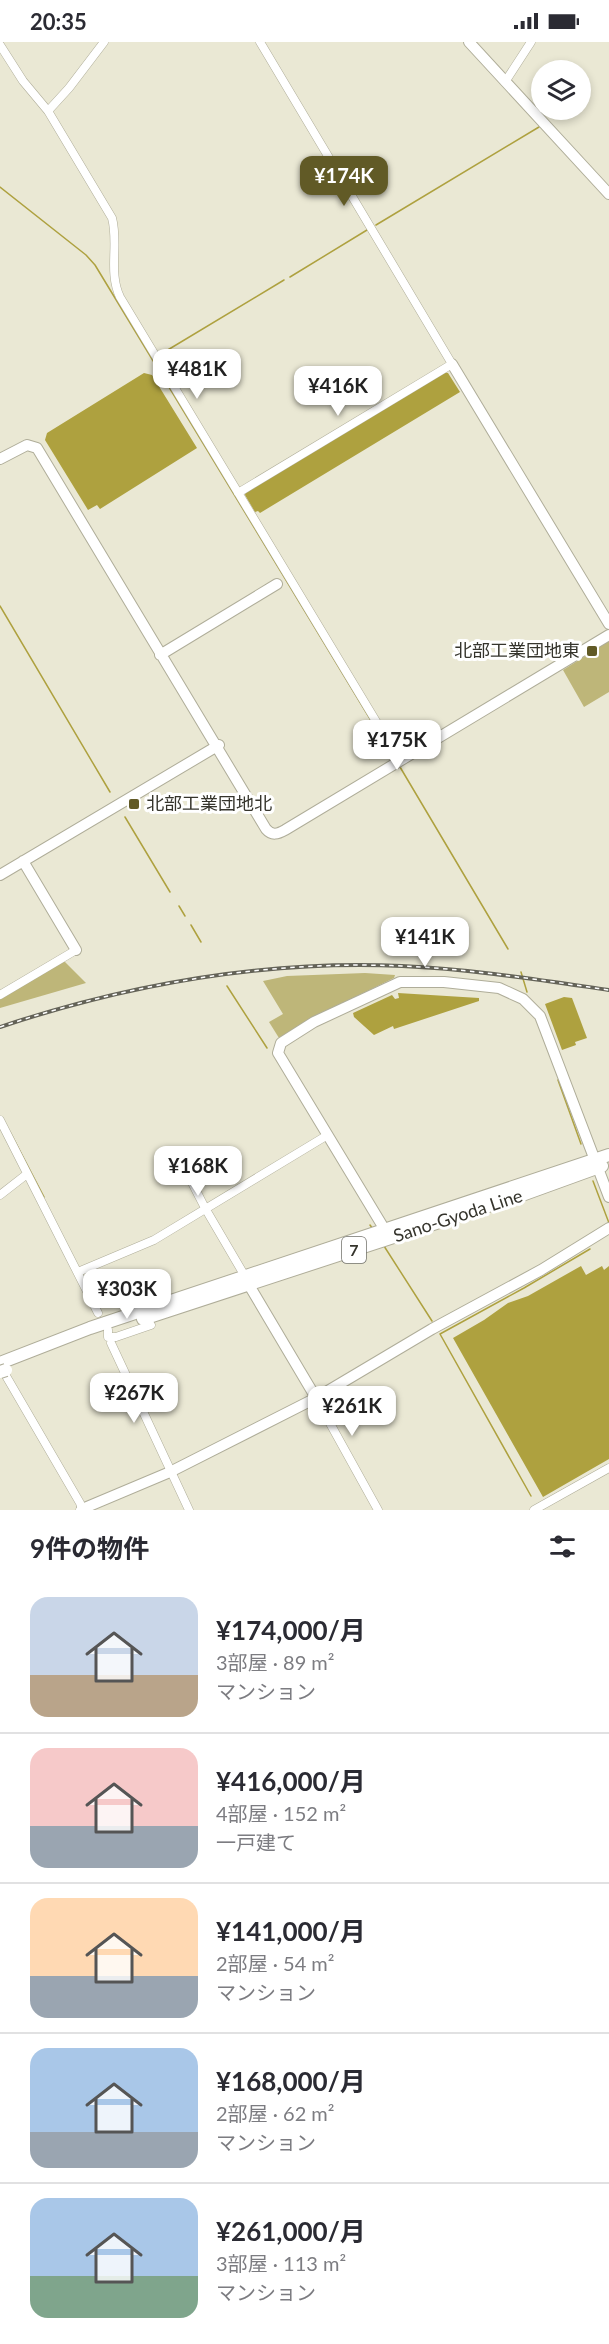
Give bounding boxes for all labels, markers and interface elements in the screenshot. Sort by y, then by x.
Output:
text: 20:35 [30,8,87,35]
map controls [531,60,591,120]
button: layers [531,60,591,120]
pin: ¥174K [302,156,386,207]
text: ¥174K [314,163,374,187]
pin: ¥481K [155,349,239,400]
text: ¥481K [167,356,227,380]
pin: ¥416K [296,366,380,417]
text: ¥416K [308,373,368,397]
place label: 北部工業団地東 [454,639,580,661]
marker: 北部工業団地東 [585,644,599,658]
pin: ¥175K [355,720,439,771]
text: ¥175K [367,727,427,751]
place label: 北部工業団地北 [146,792,272,814]
marker: 北部工業団地北 [127,797,141,811]
pin: ¥141K [383,917,467,968]
text: ¥141K [395,924,455,948]
pin: ¥168K [156,1146,240,1197]
text: ¥168K [168,1153,228,1177]
street label: Sano-Gyoda Line [390,1184,525,1246]
road number: 7 [342,1237,366,1263]
pin: ¥303K [85,1269,169,1320]
text: ¥303K [97,1276,157,1300]
pin: ¥267K [92,1373,176,1424]
text: ¥267K [104,1380,164,1404]
pin: ¥261K [310,1386,394,1437]
text: ¥261K [322,1393,382,1417]
icon: filters [546,1530,579,1563]
text: 9件の物件 [30,1532,149,1564]
text: ¥174,000/月 [216,1614,366,1646]
icon: home [78,1621,150,1693]
text: 3部屋 · 89 m² [216,1650,335,1674]
text: マンション [216,1679,316,1703]
text: ¥416,000/月 [216,1765,366,1797]
icon: home [78,1772,150,1844]
text: 4部屋 · 152 m² [216,1801,346,1825]
text: 一戸建て [216,1830,296,1854]
text: ¥141,000/月 [216,1915,366,1947]
icon: home [78,1922,150,1994]
text: 2部屋 · 54 m² [216,1951,335,1975]
text: マンション [216,1980,316,2004]
text: ¥168,000/月 [216,2065,366,2097]
icon: home [78,2072,150,2144]
text: 2部屋 · 62 m² [216,2101,335,2125]
text: マンション [216,2130,316,2154]
text: ¥261,000/月 [216,2215,366,2247]
icon: home [78,2222,150,2294]
text: 3部屋 · 113 m² [216,2251,346,2275]
text: マンション [216,2280,316,2304]

